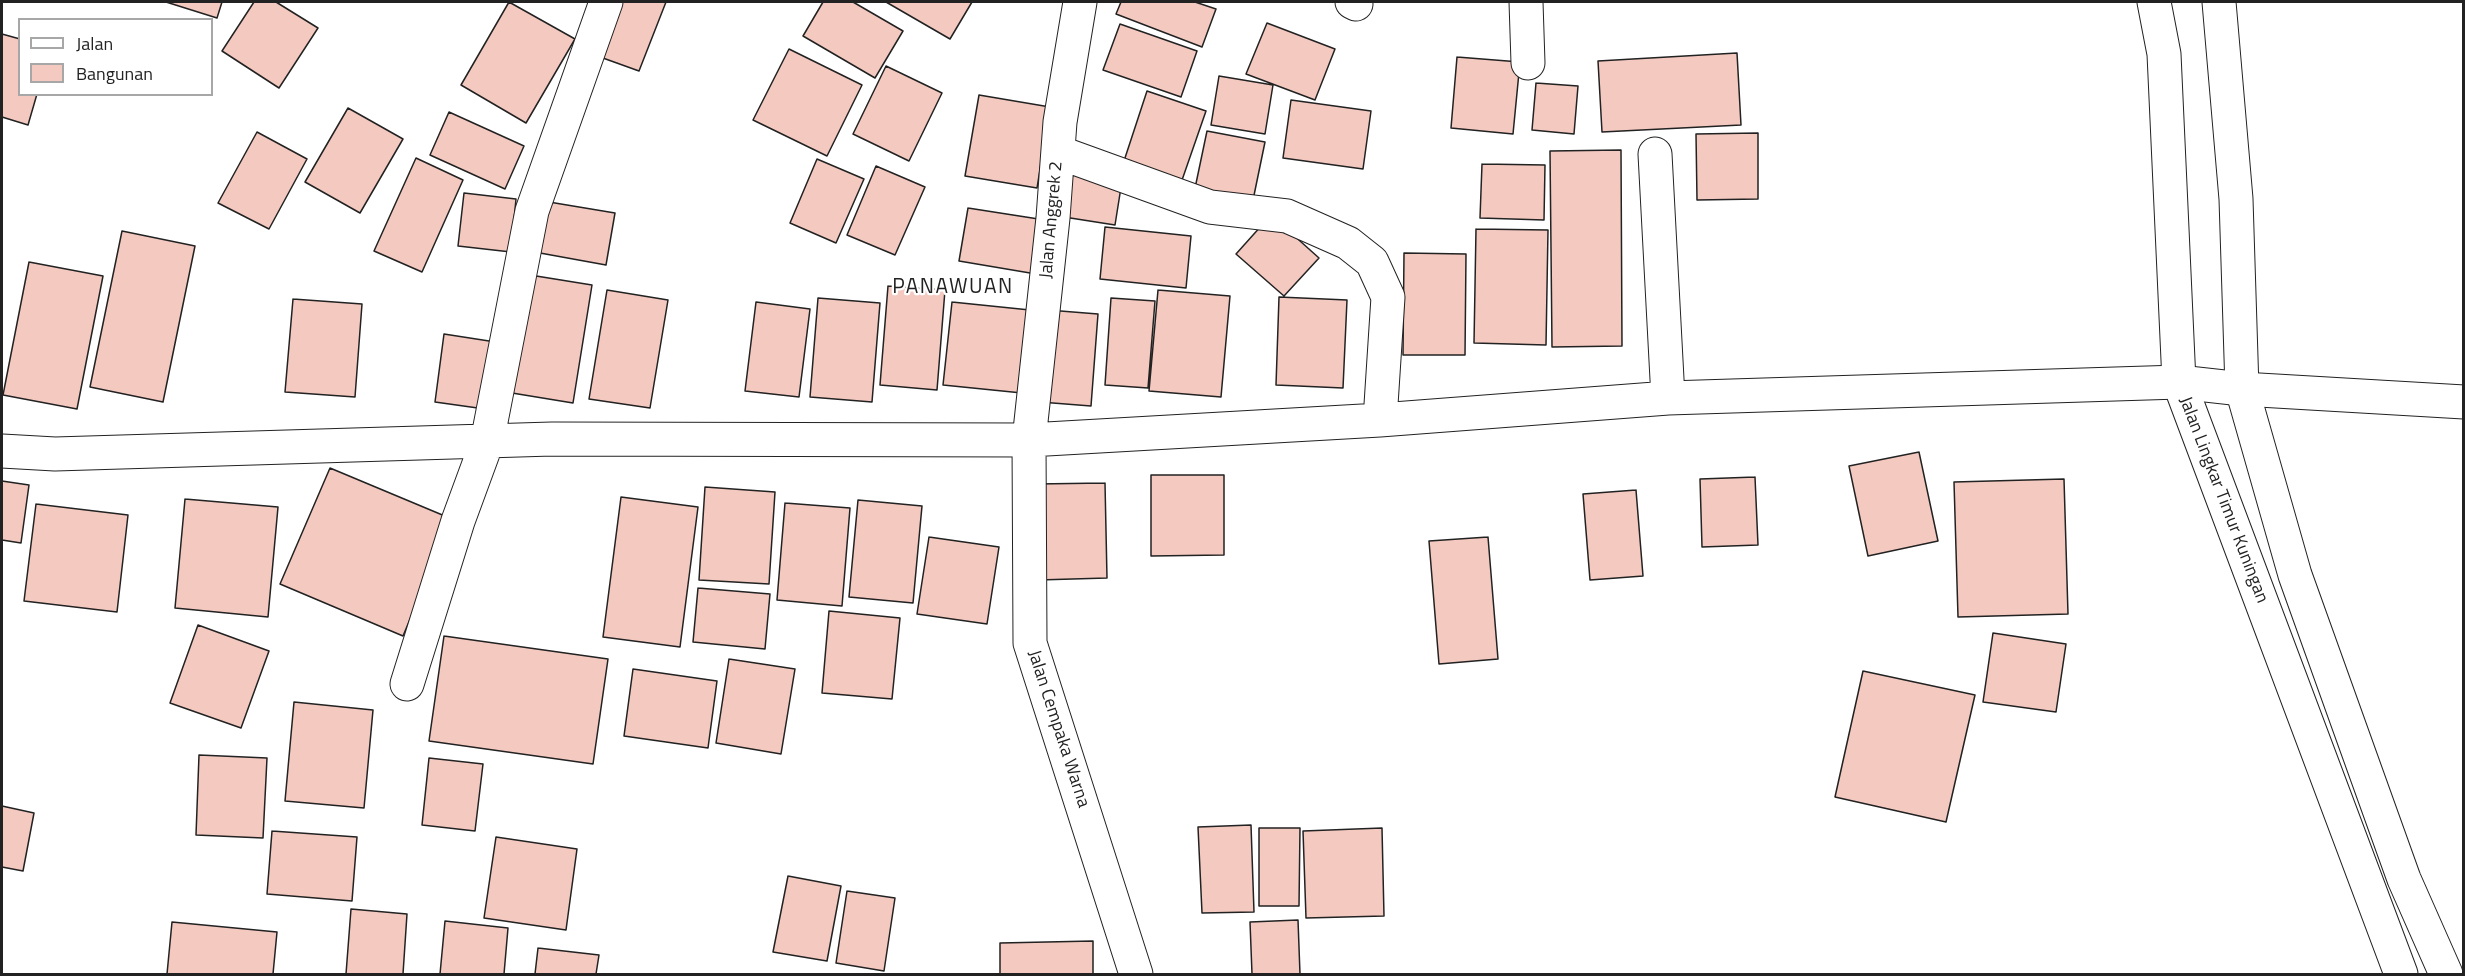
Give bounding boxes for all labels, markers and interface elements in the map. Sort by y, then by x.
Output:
legend [18,18,213,96]
text: Jalan [76,30,113,57]
text: Bangunan [76,60,153,87]
street label: Jalan Anggrek 2 [1036,160,1068,280]
district label: PANAWUAN [892,275,1014,301]
street label: Jalan Lingkar Timur Kuningan [2174,394,2272,606]
street label: Jalan Cempaka Warna [1022,647,1094,811]

